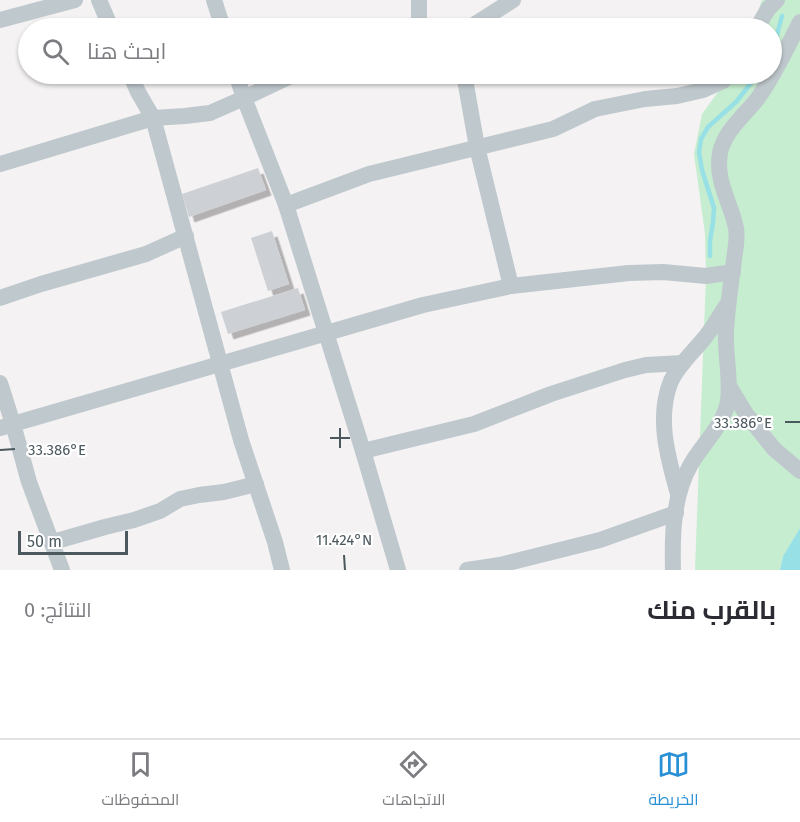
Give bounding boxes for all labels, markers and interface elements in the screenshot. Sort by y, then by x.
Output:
search box [18,18,782,84]
icon: search [39,35,72,68]
text: ابحث هنا [87,38,166,65]
text: 33.386°E [714,414,772,432]
text: 33.386°E [28,441,86,459]
scale bar [18,528,128,556]
text: 11.424°N [316,531,372,549]
text: 50 m [27,532,62,551]
text: بالقرب منك [647,595,776,626]
text: النتائج: 0 [24,598,92,622]
tab: المحفوظات [101,748,179,814]
tab: الاتجاهات [382,748,446,814]
tab: الخريطة [649,748,699,814]

